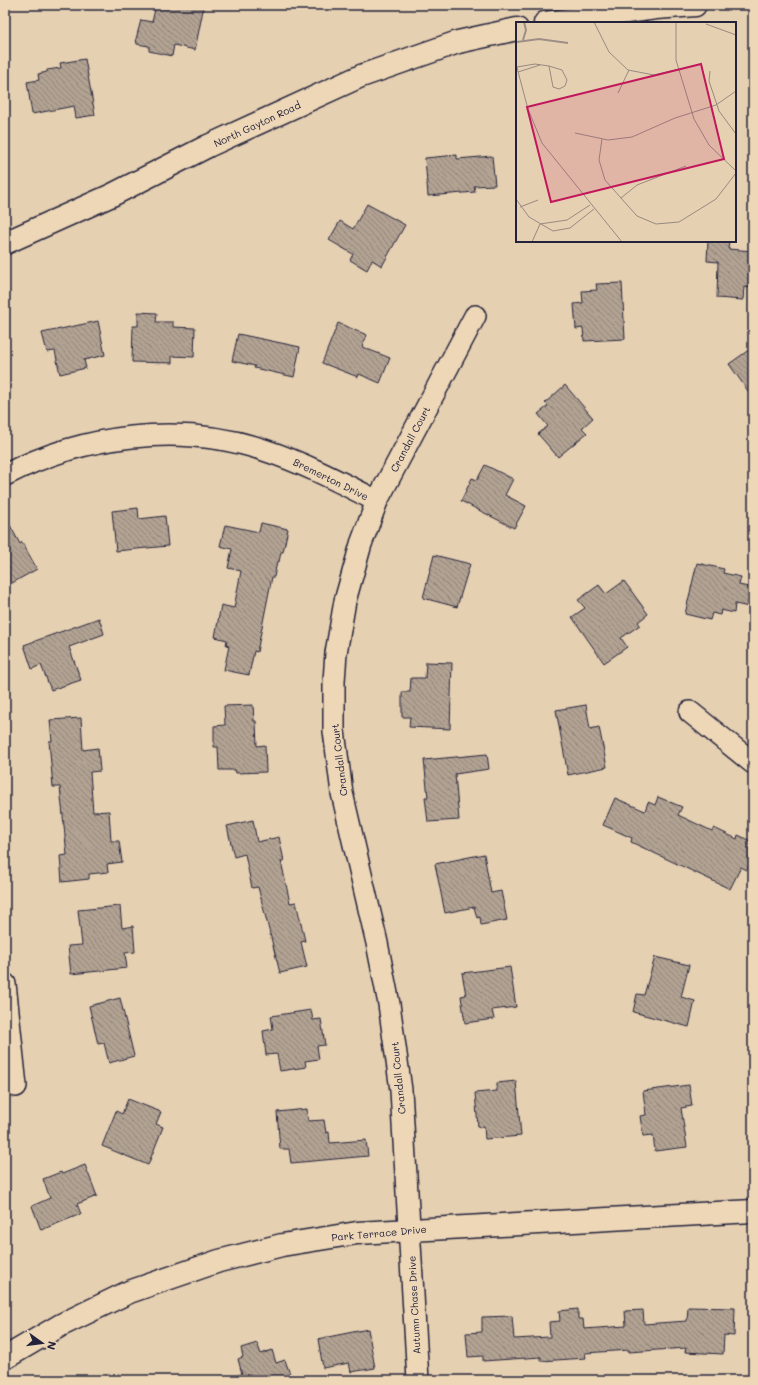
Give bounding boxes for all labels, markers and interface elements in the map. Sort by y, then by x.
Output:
inset map [516,22,736,242]
street label: North Gayton Road [211,98,303,150]
street label: Crandall Court [387,404,433,474]
street label: Bremerton Drive [291,455,371,503]
street label: Crandall Court [328,723,350,797]
street label: Crandall Court [387,1041,409,1115]
street label: Park Terrace Drive [331,1222,427,1244]
street label: Autumn Chase Drive [404,1255,424,1355]
north arrow [22,1323,62,1363]
text: N [44,1340,60,1351]

